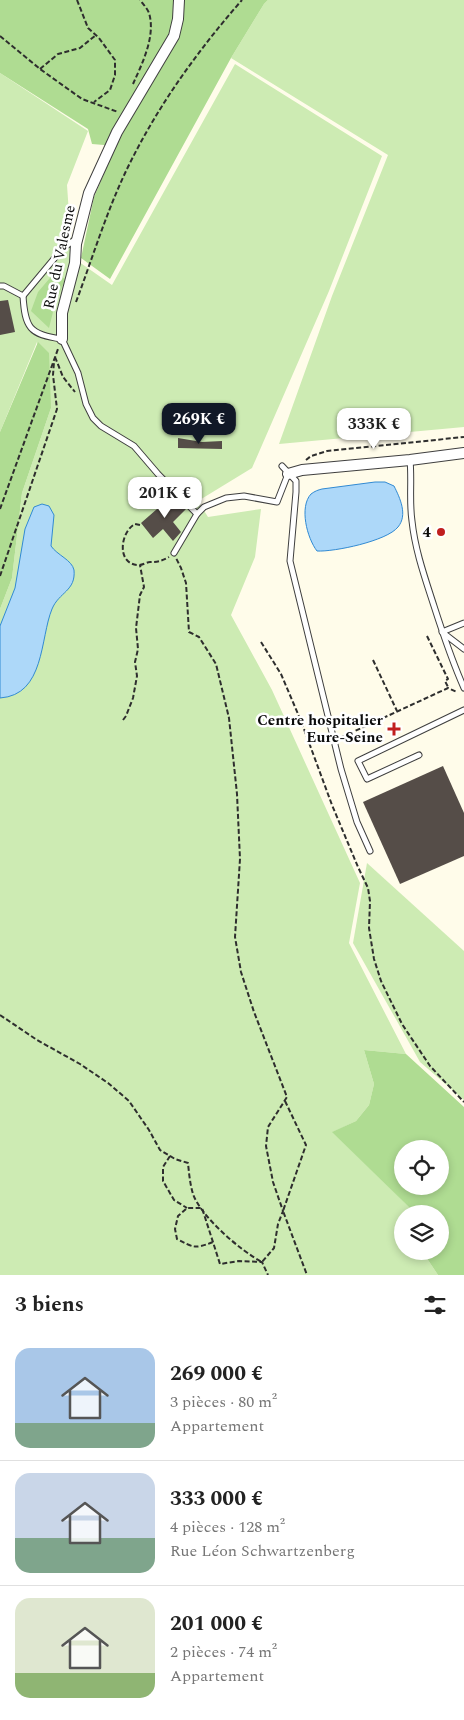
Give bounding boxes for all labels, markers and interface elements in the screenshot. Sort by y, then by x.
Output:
street label: Rue du Valesme [37,203,82,311]
pin: 269K € [158,402,240,445]
text: 269K € [173,407,225,431]
pin: 333K € [333,408,415,450]
text: 333K € [348,412,400,436]
pin: 201K € [124,476,206,519]
text: 201K € [139,481,191,505]
place label: 4 [423,521,432,544]
marker: 4 [435,526,447,538]
place label: Centre hospitalier Eure-Seine [257,709,384,749]
marker: Centre hospitalier Eure-Seine [387,722,401,736]
map controls [394,1140,449,1260]
button: locate [394,1140,449,1195]
button: layers [394,1205,449,1260]
text: 3 biens [15,1289,84,1321]
icon: filters [421,1291,449,1319]
text: 269 000 € [170,1358,263,1390]
icon: home [55,1368,115,1428]
text: 3 pièces · 80 m² [170,1390,277,1414]
text: Appartement [170,1414,264,1438]
text: 333 000 € [170,1483,263,1515]
icon: home [55,1493,115,1553]
text: 4 pièces · 128 m² [170,1515,285,1539]
text: Rue Léon Schwartzenberg [170,1539,355,1563]
text: 201 000 € [170,1608,263,1640]
icon: home [55,1618,115,1678]
text: 2 pièces · 74 m² [170,1640,277,1664]
text: Appartement [170,1664,264,1688]

